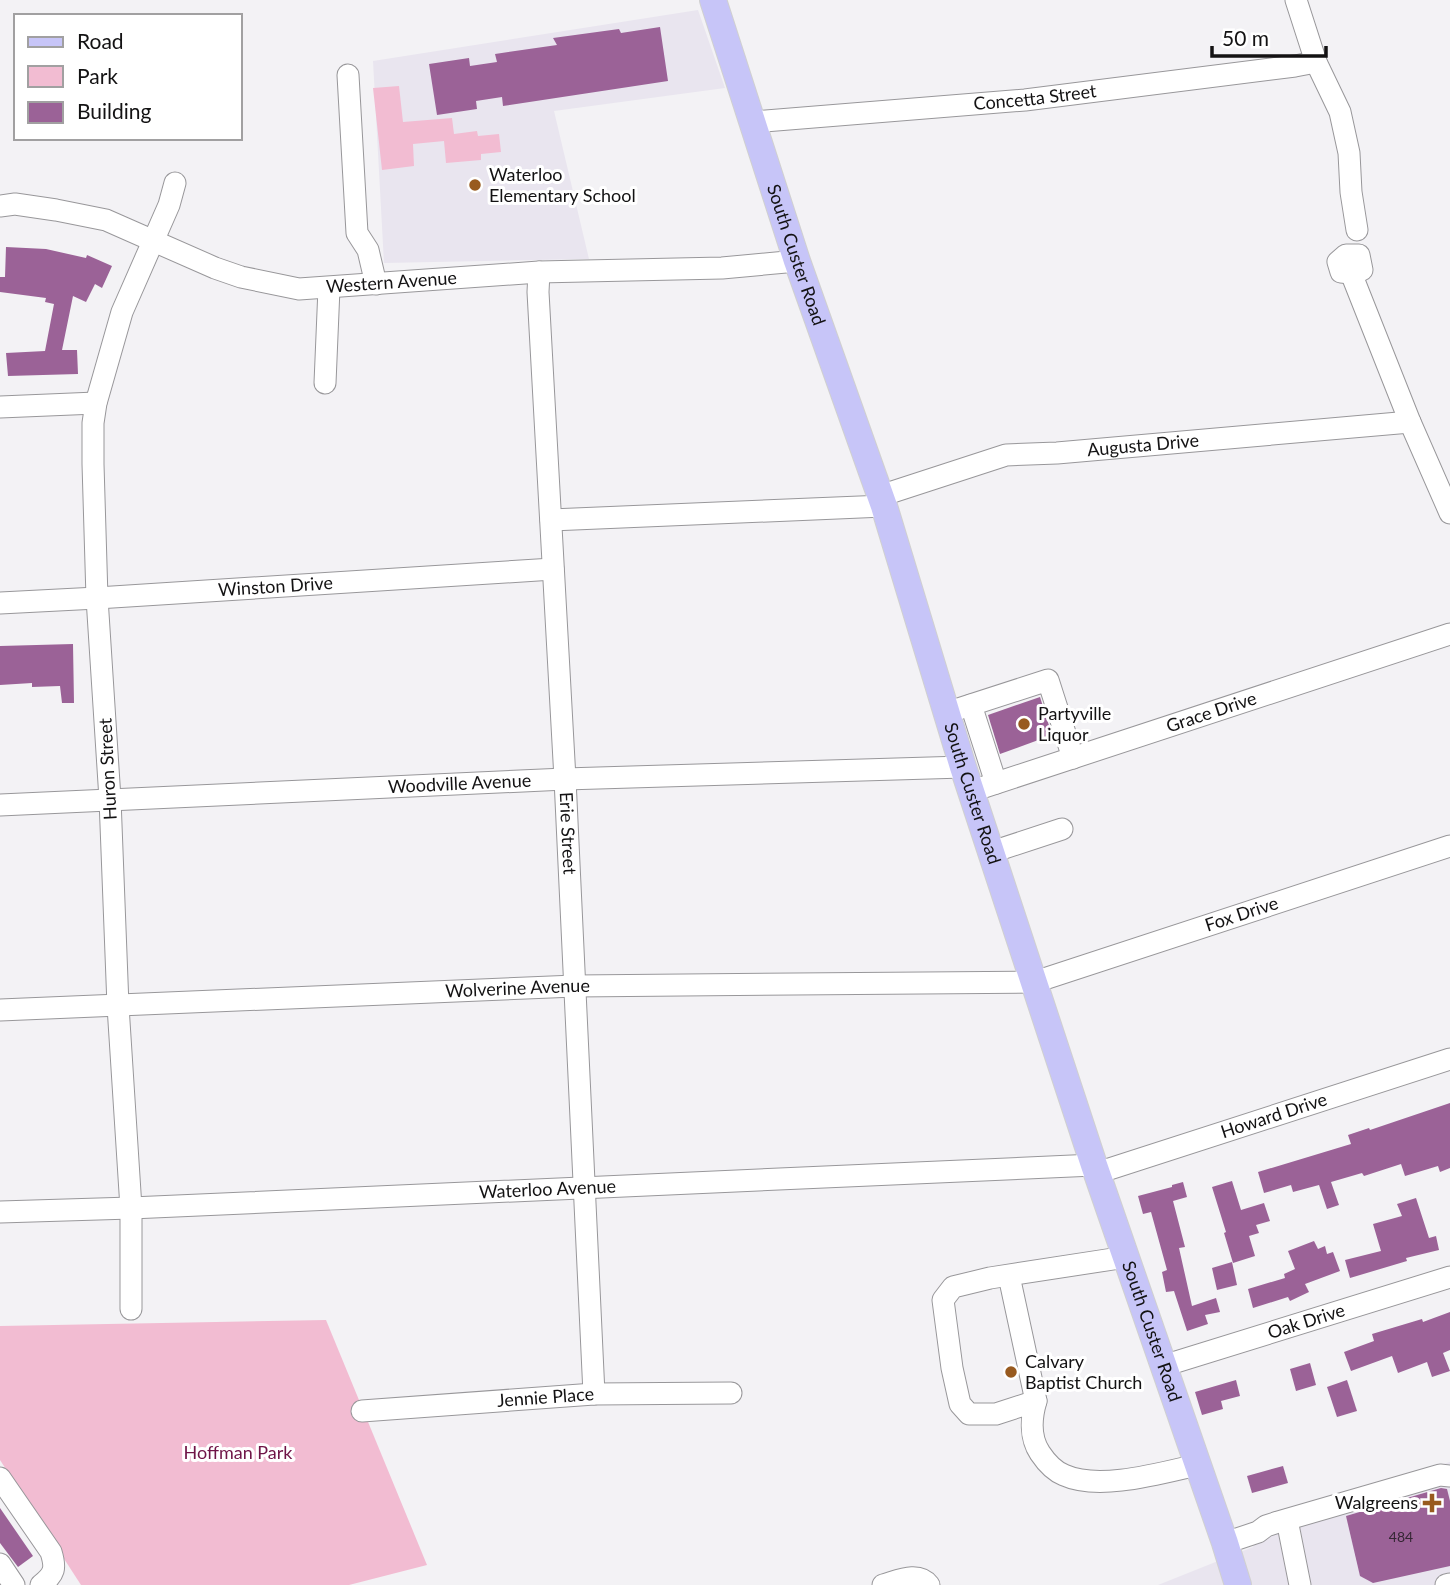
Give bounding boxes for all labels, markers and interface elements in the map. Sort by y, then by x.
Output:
legend [14,14,242,140]
scale bar [1212,14,1326,58]
text: 50 m [1222,25,1269,50]
text: Road [77,28,124,53]
text: Park [77,63,118,88]
street label: Concetta Street [973,79,1098,114]
text: Building [77,98,152,123]
place label: Waterloo Elementary School [489,163,636,206]
marker: Waterloo Elementary School [467,177,483,193]
street label: South Custer Road [763,181,831,328]
street label: Western Avenue [325,266,457,297]
street label: Augusta Drive [1086,429,1200,460]
street label: Winston Drive [217,571,334,600]
street label: Grace Drive [1163,686,1259,737]
place label: Partyville Liquor [1038,702,1111,745]
marker: Partyville Liquor [1016,716,1032,732]
street label: Huron Street [93,717,121,821]
street label: South Custer Road [940,720,1006,867]
street label: Woodville Avenue [387,769,532,797]
street label: Erie Street [556,791,582,875]
street label: Fox Drive [1202,891,1281,936]
street label: Wolverine Avenue [445,974,590,1001]
street label: Howard Drive [1218,1087,1330,1142]
street label: Waterloo Avenue [478,1174,617,1202]
street label: South Custer Road [1118,1258,1187,1404]
street label: Oak Drive [1265,1298,1347,1343]
place label: Calvary Baptist Church [1025,1350,1142,1393]
marker: Calvary Baptist Church [1003,1364,1019,1380]
street label: Jennie Place [496,1382,595,1411]
park label: Hoffman Park [183,1441,293,1463]
place label: Walgreens [1335,1491,1418,1513]
marker: Walgreens [1424,1495,1440,1511]
house number: 484 [1389,1528,1413,1545]

